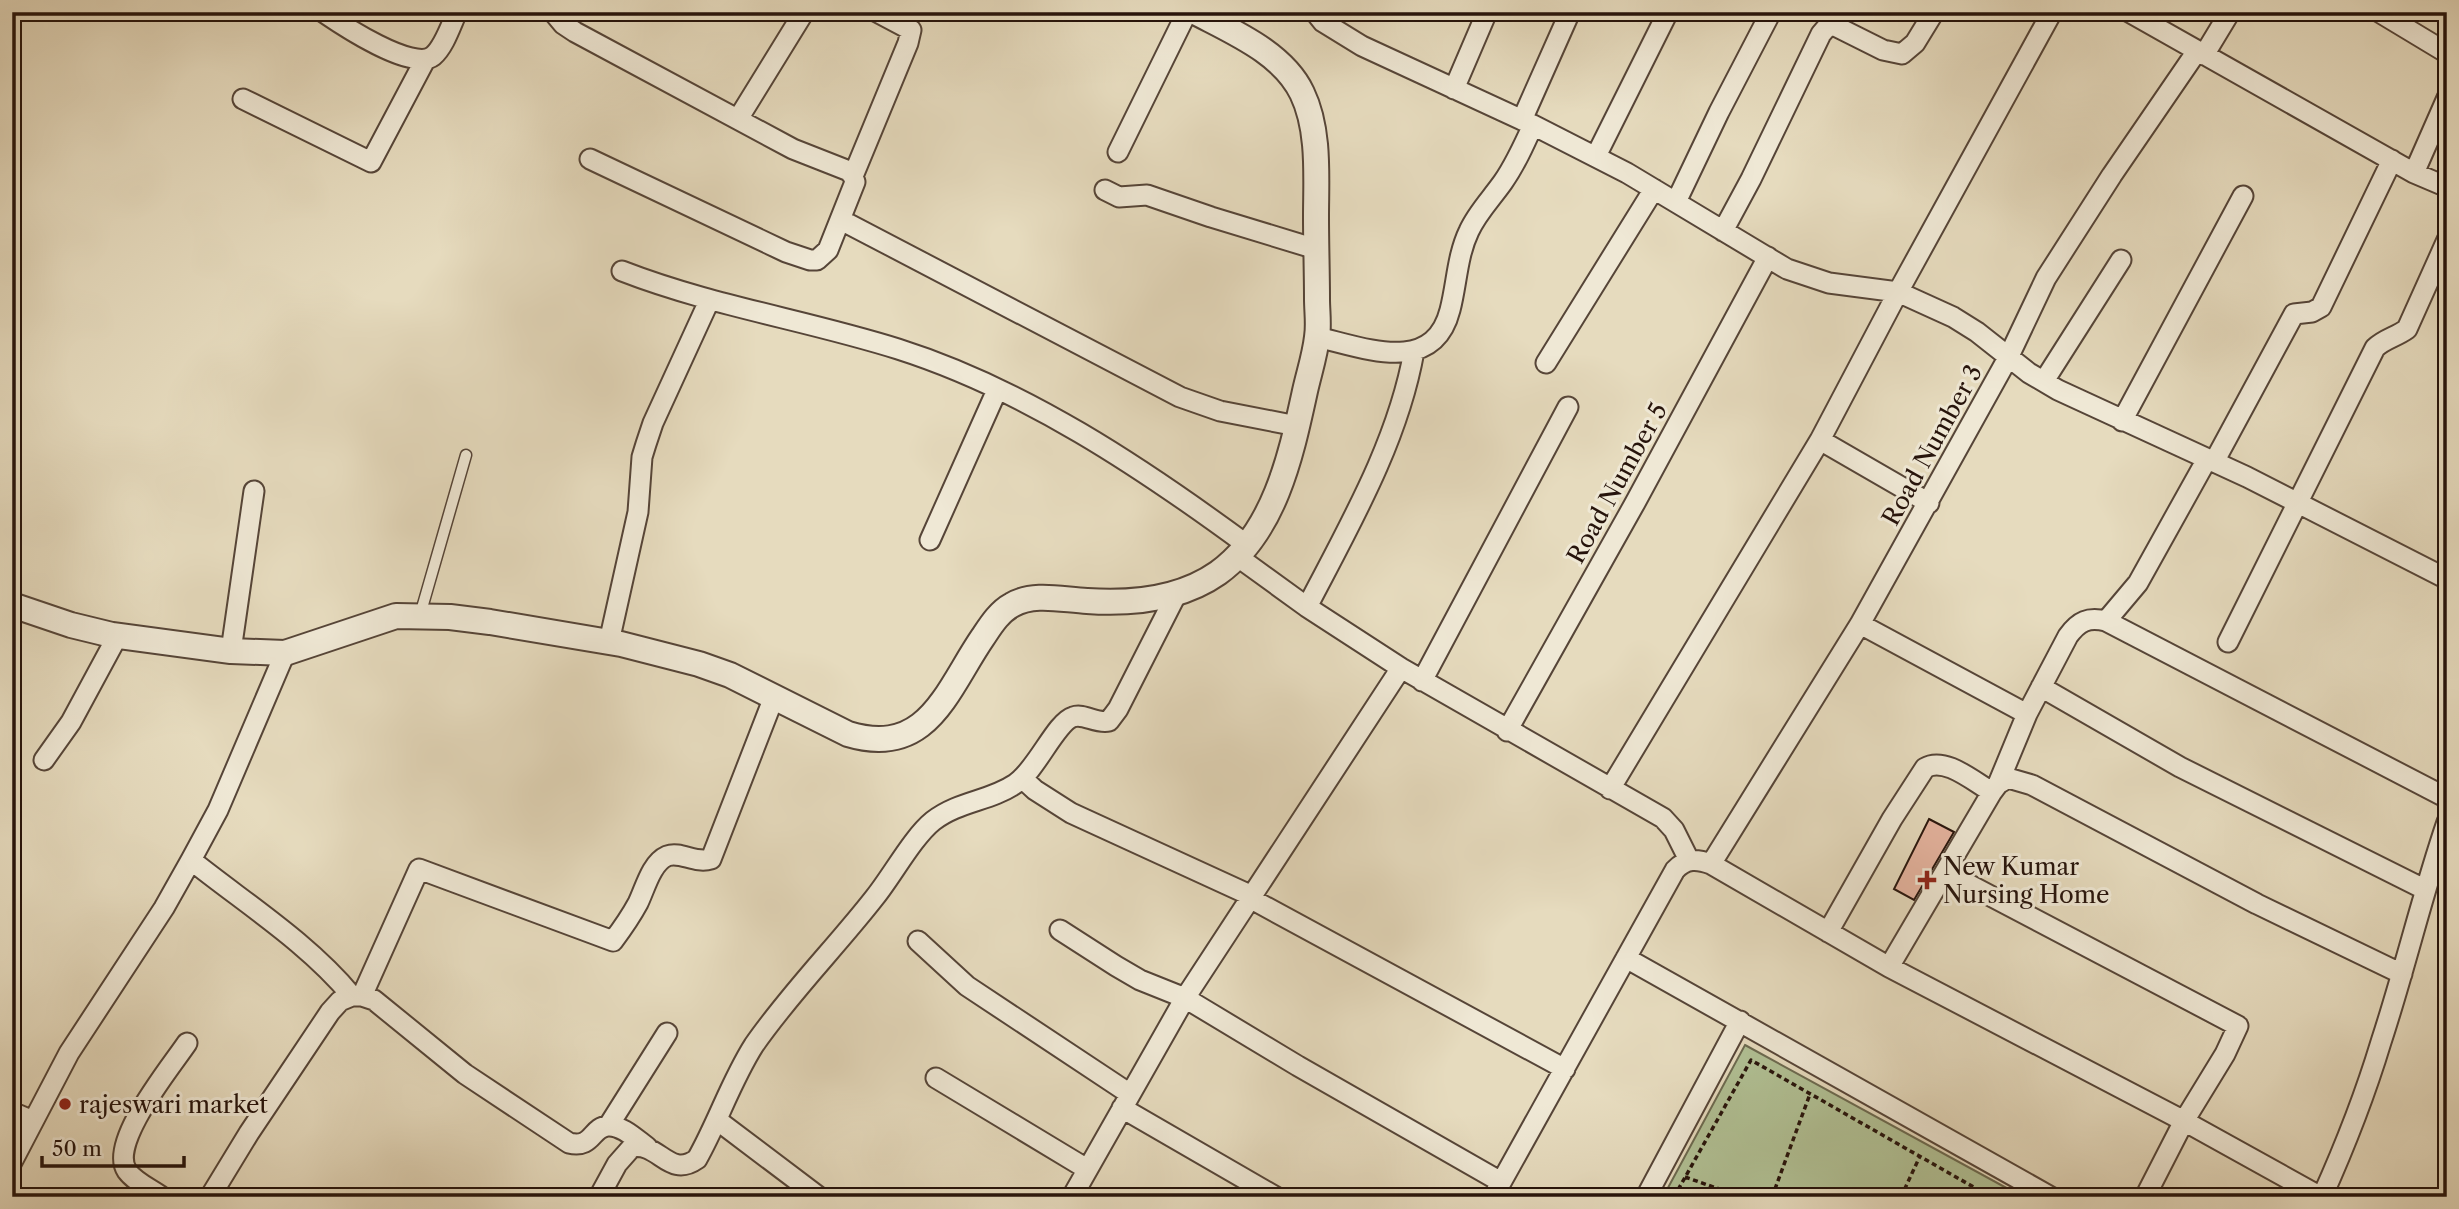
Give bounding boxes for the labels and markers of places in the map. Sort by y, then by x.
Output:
place label: New Kumar Nursing Home [1943,852,2110,909]
marker: New Kumar Nursing Home [1917,870,1937,890]
place label: rajeswari market [79,1090,268,1119]
marker: rajeswari market [57,1096,73,1112]

